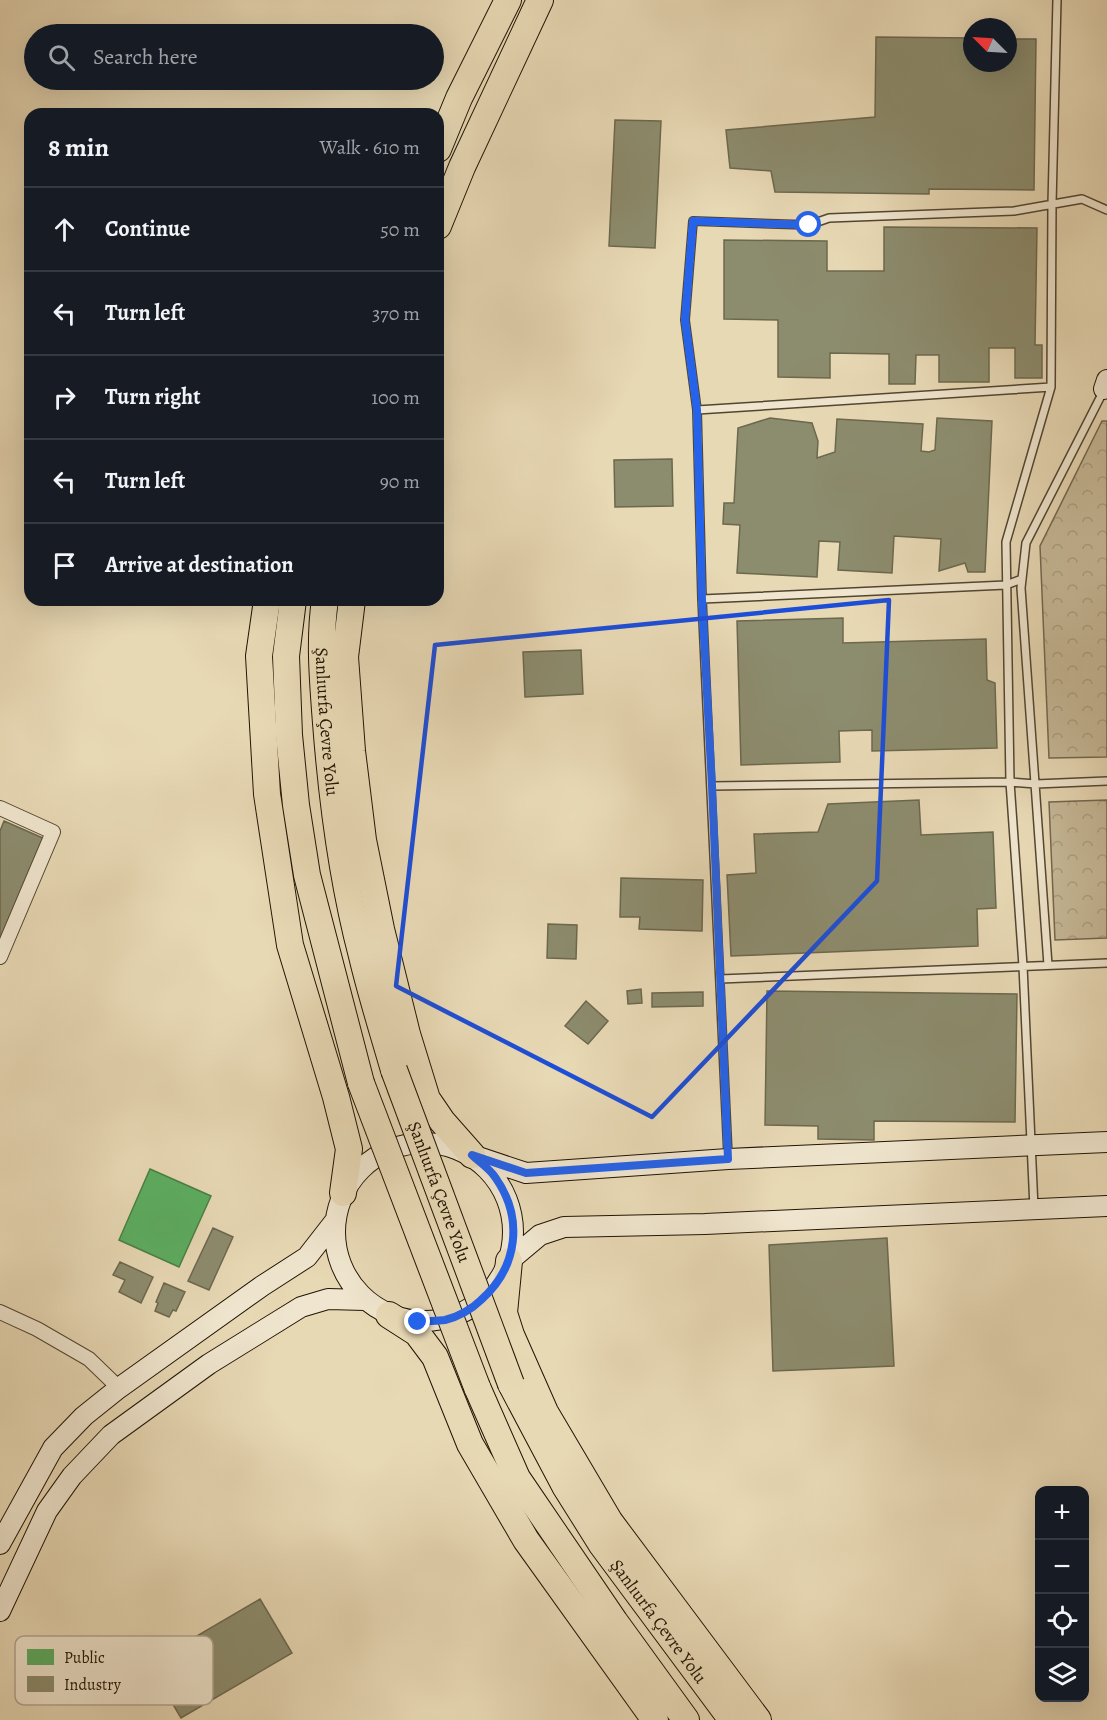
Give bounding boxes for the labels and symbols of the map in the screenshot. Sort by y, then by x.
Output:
north arrow [963,18,1017,72]
route start [795,211,821,237]
street label: Şanlıurfa Çevre Yolu [310,647,345,797]
street label: Şanlıurfa Çevre Yolu [402,1118,477,1266]
route end [404,1308,430,1334]
street label: Şanlıurfa Çevre Yolu [605,1554,713,1688]
legend [15,1636,213,1705]
text: Public [64,1647,105,1669]
text: Industry [64,1674,122,1696]

